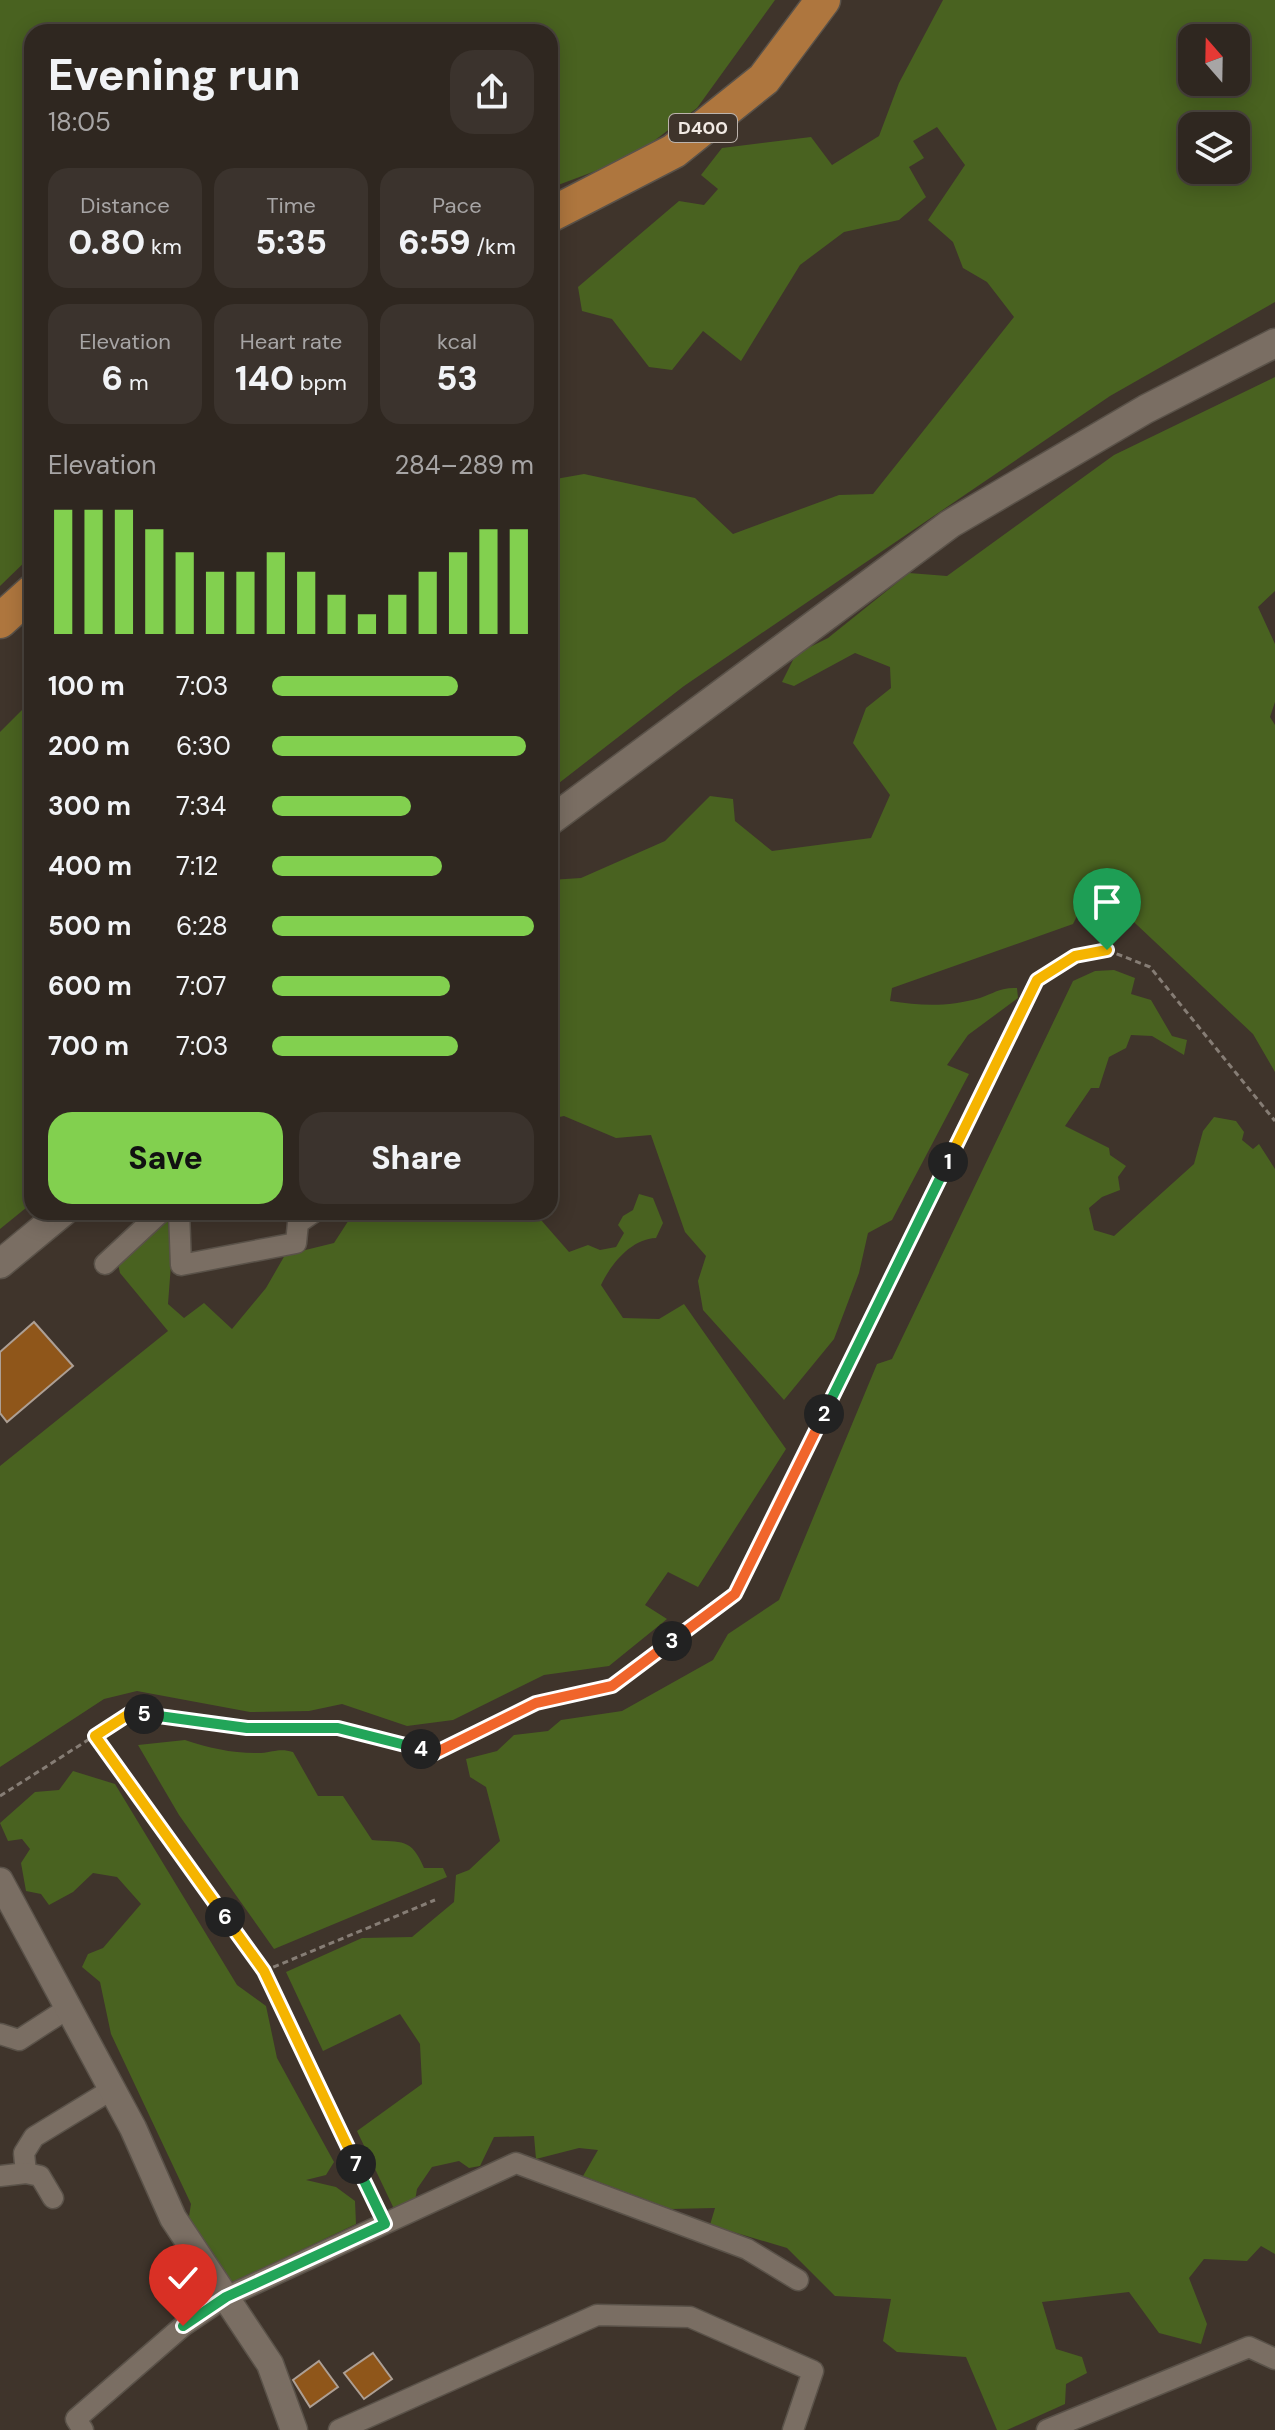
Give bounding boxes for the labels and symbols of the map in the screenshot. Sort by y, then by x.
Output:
north arrow [1178,24,1250,96]
road number: D400 [669,114,737,142]
pin [1073,868,1141,950]
pin: 1 [928,1142,968,1182]
pin: 2 [804,1394,844,1434]
pin: 3 [652,1621,692,1661]
pin: 5 [124,1694,164,1734]
pin: 4 [401,1729,441,1769]
pin: 6 [205,1897,245,1937]
pin: 7 [336,2144,376,2184]
pin [149,2244,217,2326]

